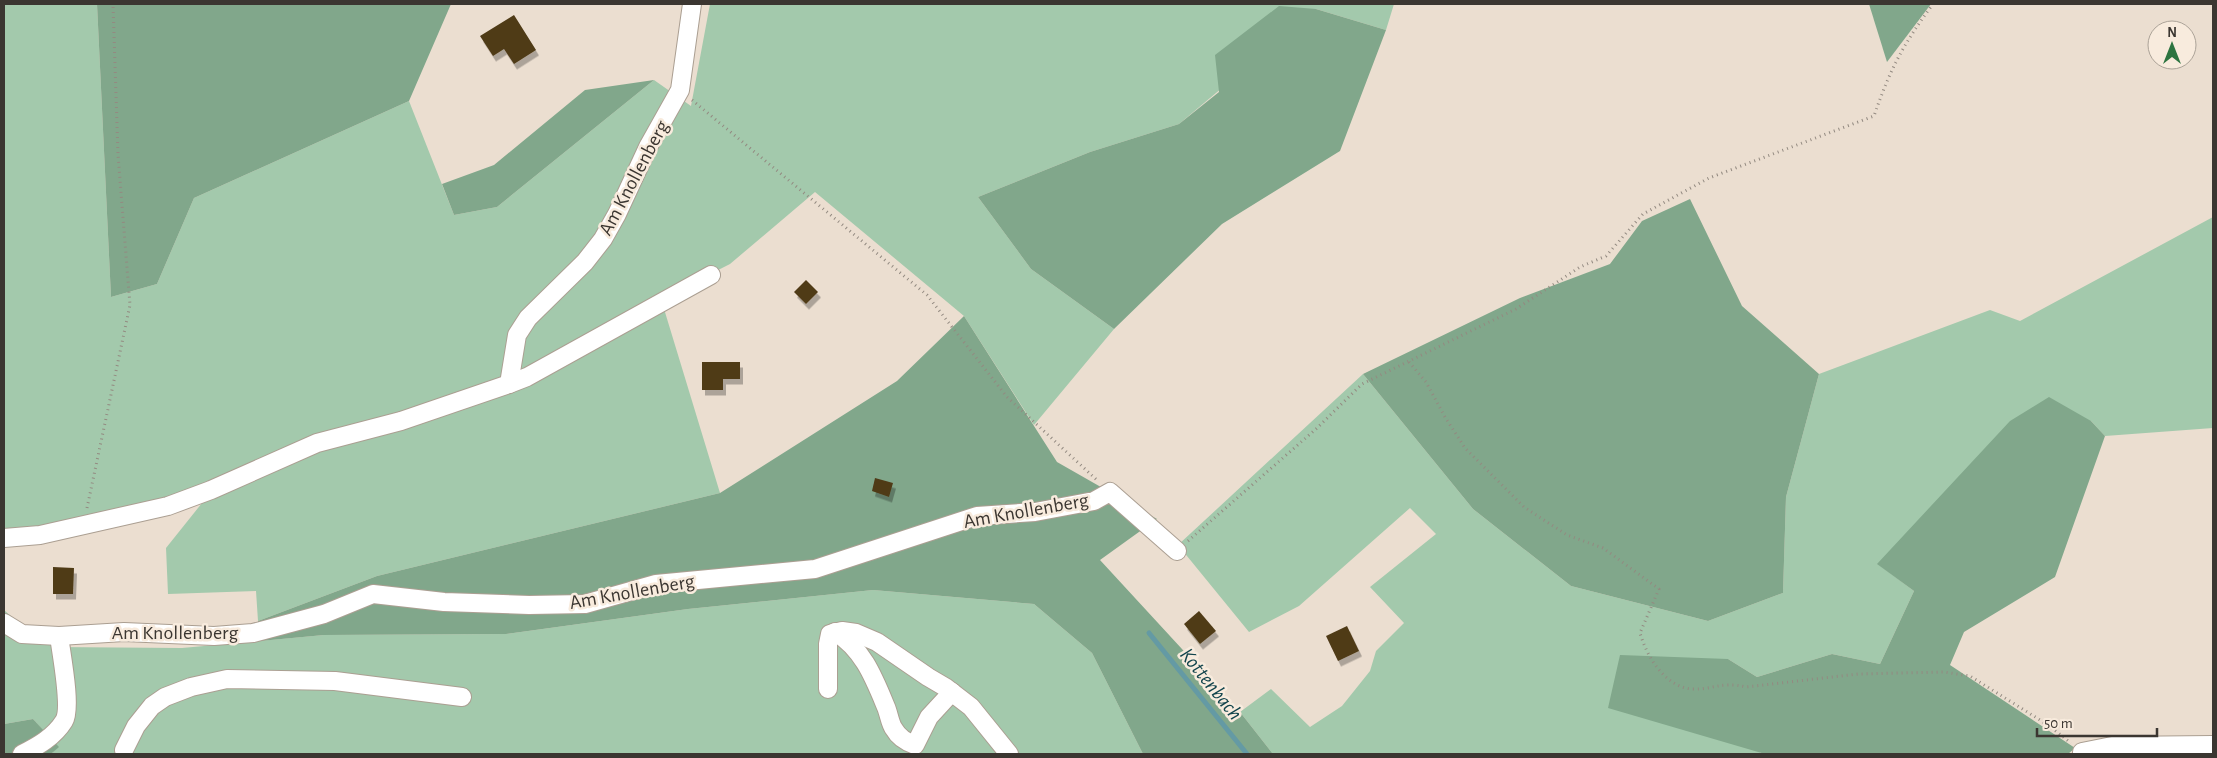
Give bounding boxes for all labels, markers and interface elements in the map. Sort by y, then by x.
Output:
north arrow [2147,20,2197,70]
text: N [2167,26,2177,40]
street label: Am Knollenberg [595,117,673,239]
street label: Am Knollenberg [962,490,1090,532]
street label: Am Knollenberg [568,571,696,613]
street label: Am Knollenberg [112,623,239,643]
water label: Kottenbach [1176,644,1246,724]
scale bar [2037,706,2157,738]
text: 50 m [2044,716,2073,731]

